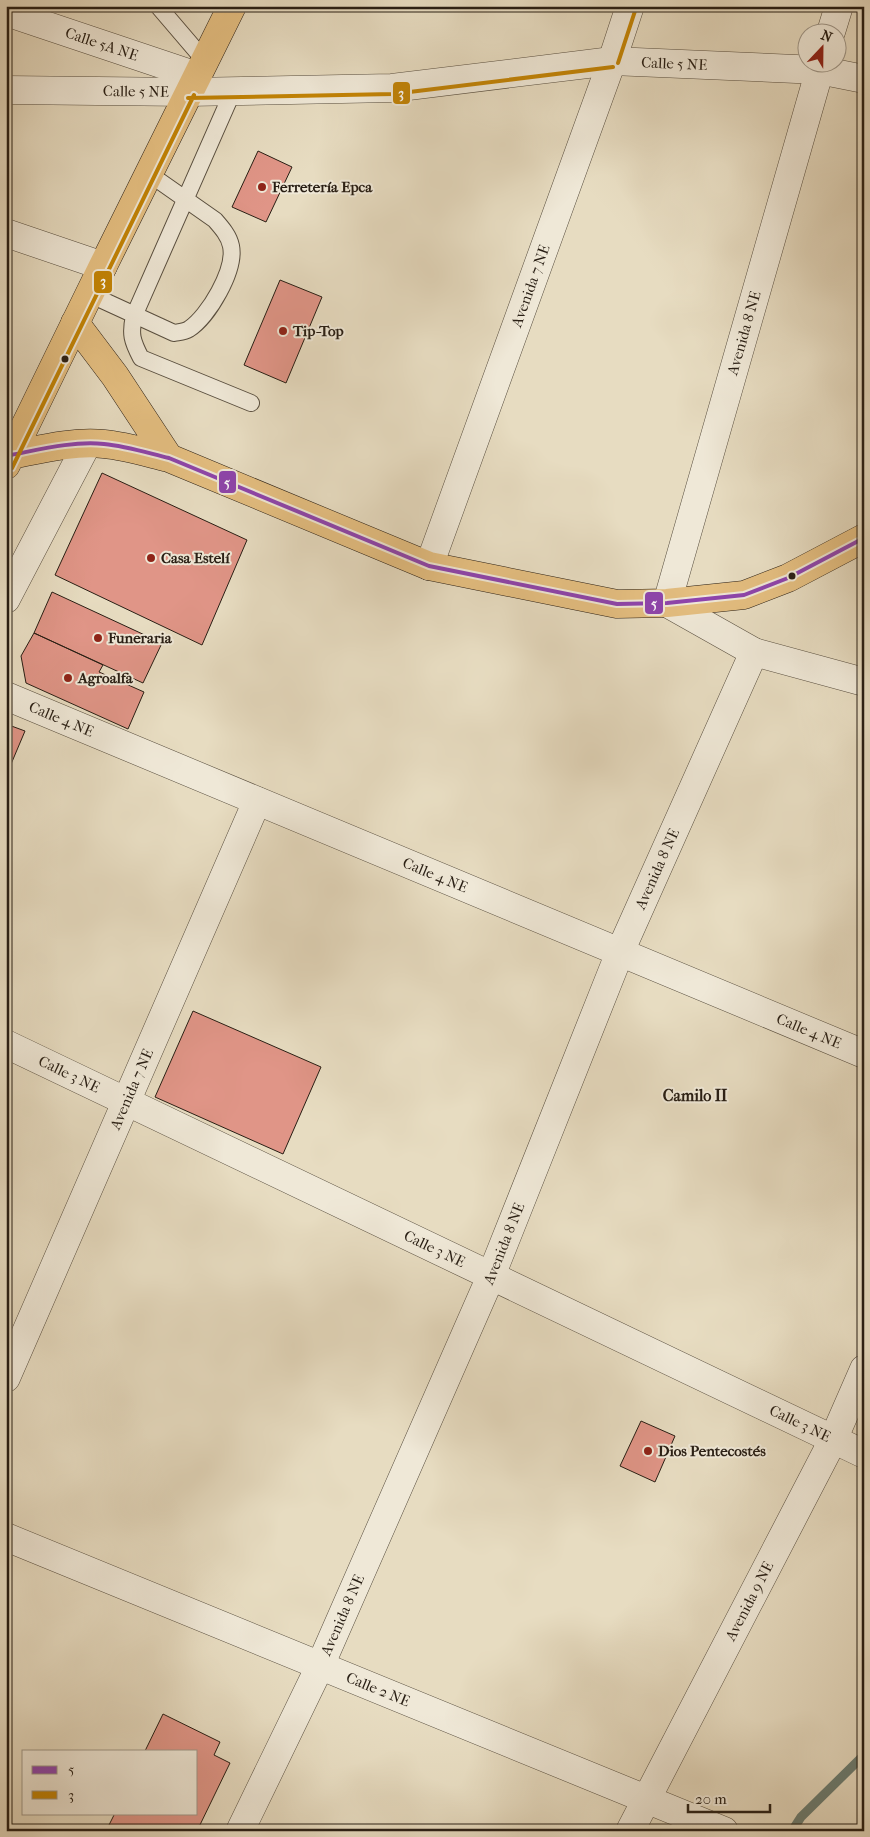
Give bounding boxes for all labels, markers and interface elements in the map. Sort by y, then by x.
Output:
north arrow [798,22,848,72]
street label: Calle 5A NE [63,23,141,65]
text: N [819,27,835,46]
street label: Calle 5 NE [641,53,708,74]
line badge: 3 [392,81,411,105]
street label: Calle 5 NE [103,82,169,101]
text: 3 [398,85,404,102]
place label: Ferretería Epca [271,178,373,196]
marker: Ferretería Epca [256,181,268,193]
street label: Avenida 7 NE [507,242,554,330]
line badge: 3 [93,270,113,294]
text: 3 [100,273,106,290]
street label: Avenida 8 NE [723,289,765,378]
place label: Tip-Top [292,322,344,340]
marker: Tip-Top [277,325,289,337]
unlabelled marker [60,354,70,364]
line badge: 5 [218,470,237,494]
text: 5 [224,474,230,491]
place label: Casa Estelí [161,549,230,567]
marker: Casa Estelí [145,552,157,564]
unlabelled marker [787,571,797,581]
line badge: 5 [644,591,664,615]
text: 5 [651,595,657,612]
place label: Funeraria [107,629,173,647]
marker: Funeraria [92,632,104,644]
place label: Agroalfa [77,669,134,687]
marker: Agroalfa [62,672,74,684]
street label: Calle 4 NE [26,698,96,741]
street label: Avenida 8 NE [631,826,683,913]
street label: Calle 4 NE [400,854,470,897]
street label: Calle 4 NE [774,1010,844,1053]
street label: Avenida 7 NE [106,1046,157,1133]
street label: Calle 3 NE [36,1052,103,1096]
district label: Camilo II [663,1086,728,1105]
street label: Avenida 8 NE [479,1200,528,1288]
street label: Calle 3 NE [401,1226,468,1271]
street label: Calle 3 NE [766,1401,834,1446]
place label: Dios Pentecostés [658,1442,766,1460]
marker: Dios Pentecostés [642,1445,654,1457]
street label: Avenida 9 NE [721,1558,777,1645]
street label: Avenida 8 NE [316,1572,368,1659]
street label: Calle 2 NE [343,1668,413,1710]
legend [22,1750,198,1814]
text: 5 [68,1760,74,1778]
scale bar [688,1782,770,1814]
text: 3 [68,1786,74,1804]
text: 20 m [695,1790,727,1808]

